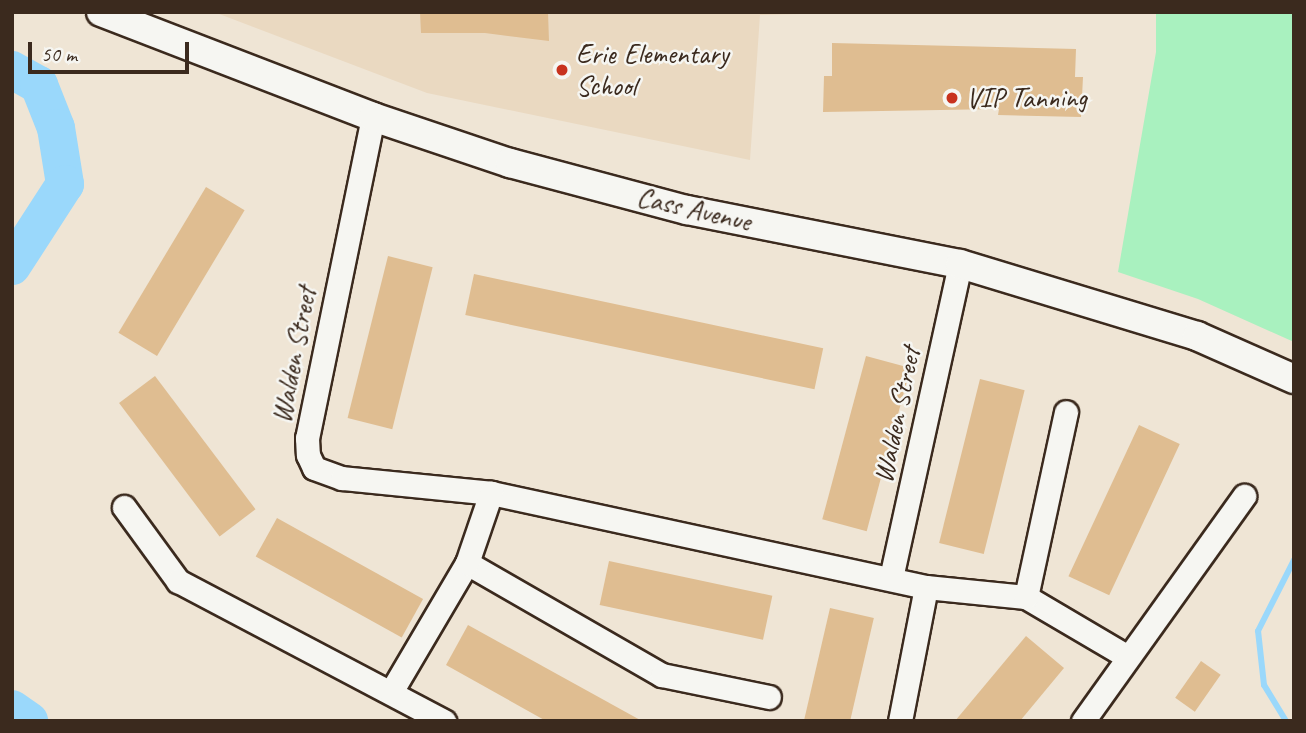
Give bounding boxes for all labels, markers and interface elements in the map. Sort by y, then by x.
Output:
scale bar [32,28,192,72]
place label: Erie Elementary School [576,37,730,103]
text: 50 m [41,41,77,67]
marker: Erie Elementary School [554,62,570,78]
place label: VIP Tanning [966,81,1086,115]
marker: VIP Tanning [944,90,960,106]
street label: Cass Avenue [634,180,754,238]
street label: Walden Street [264,284,324,426]
street label: Walden Street [866,344,928,486]

